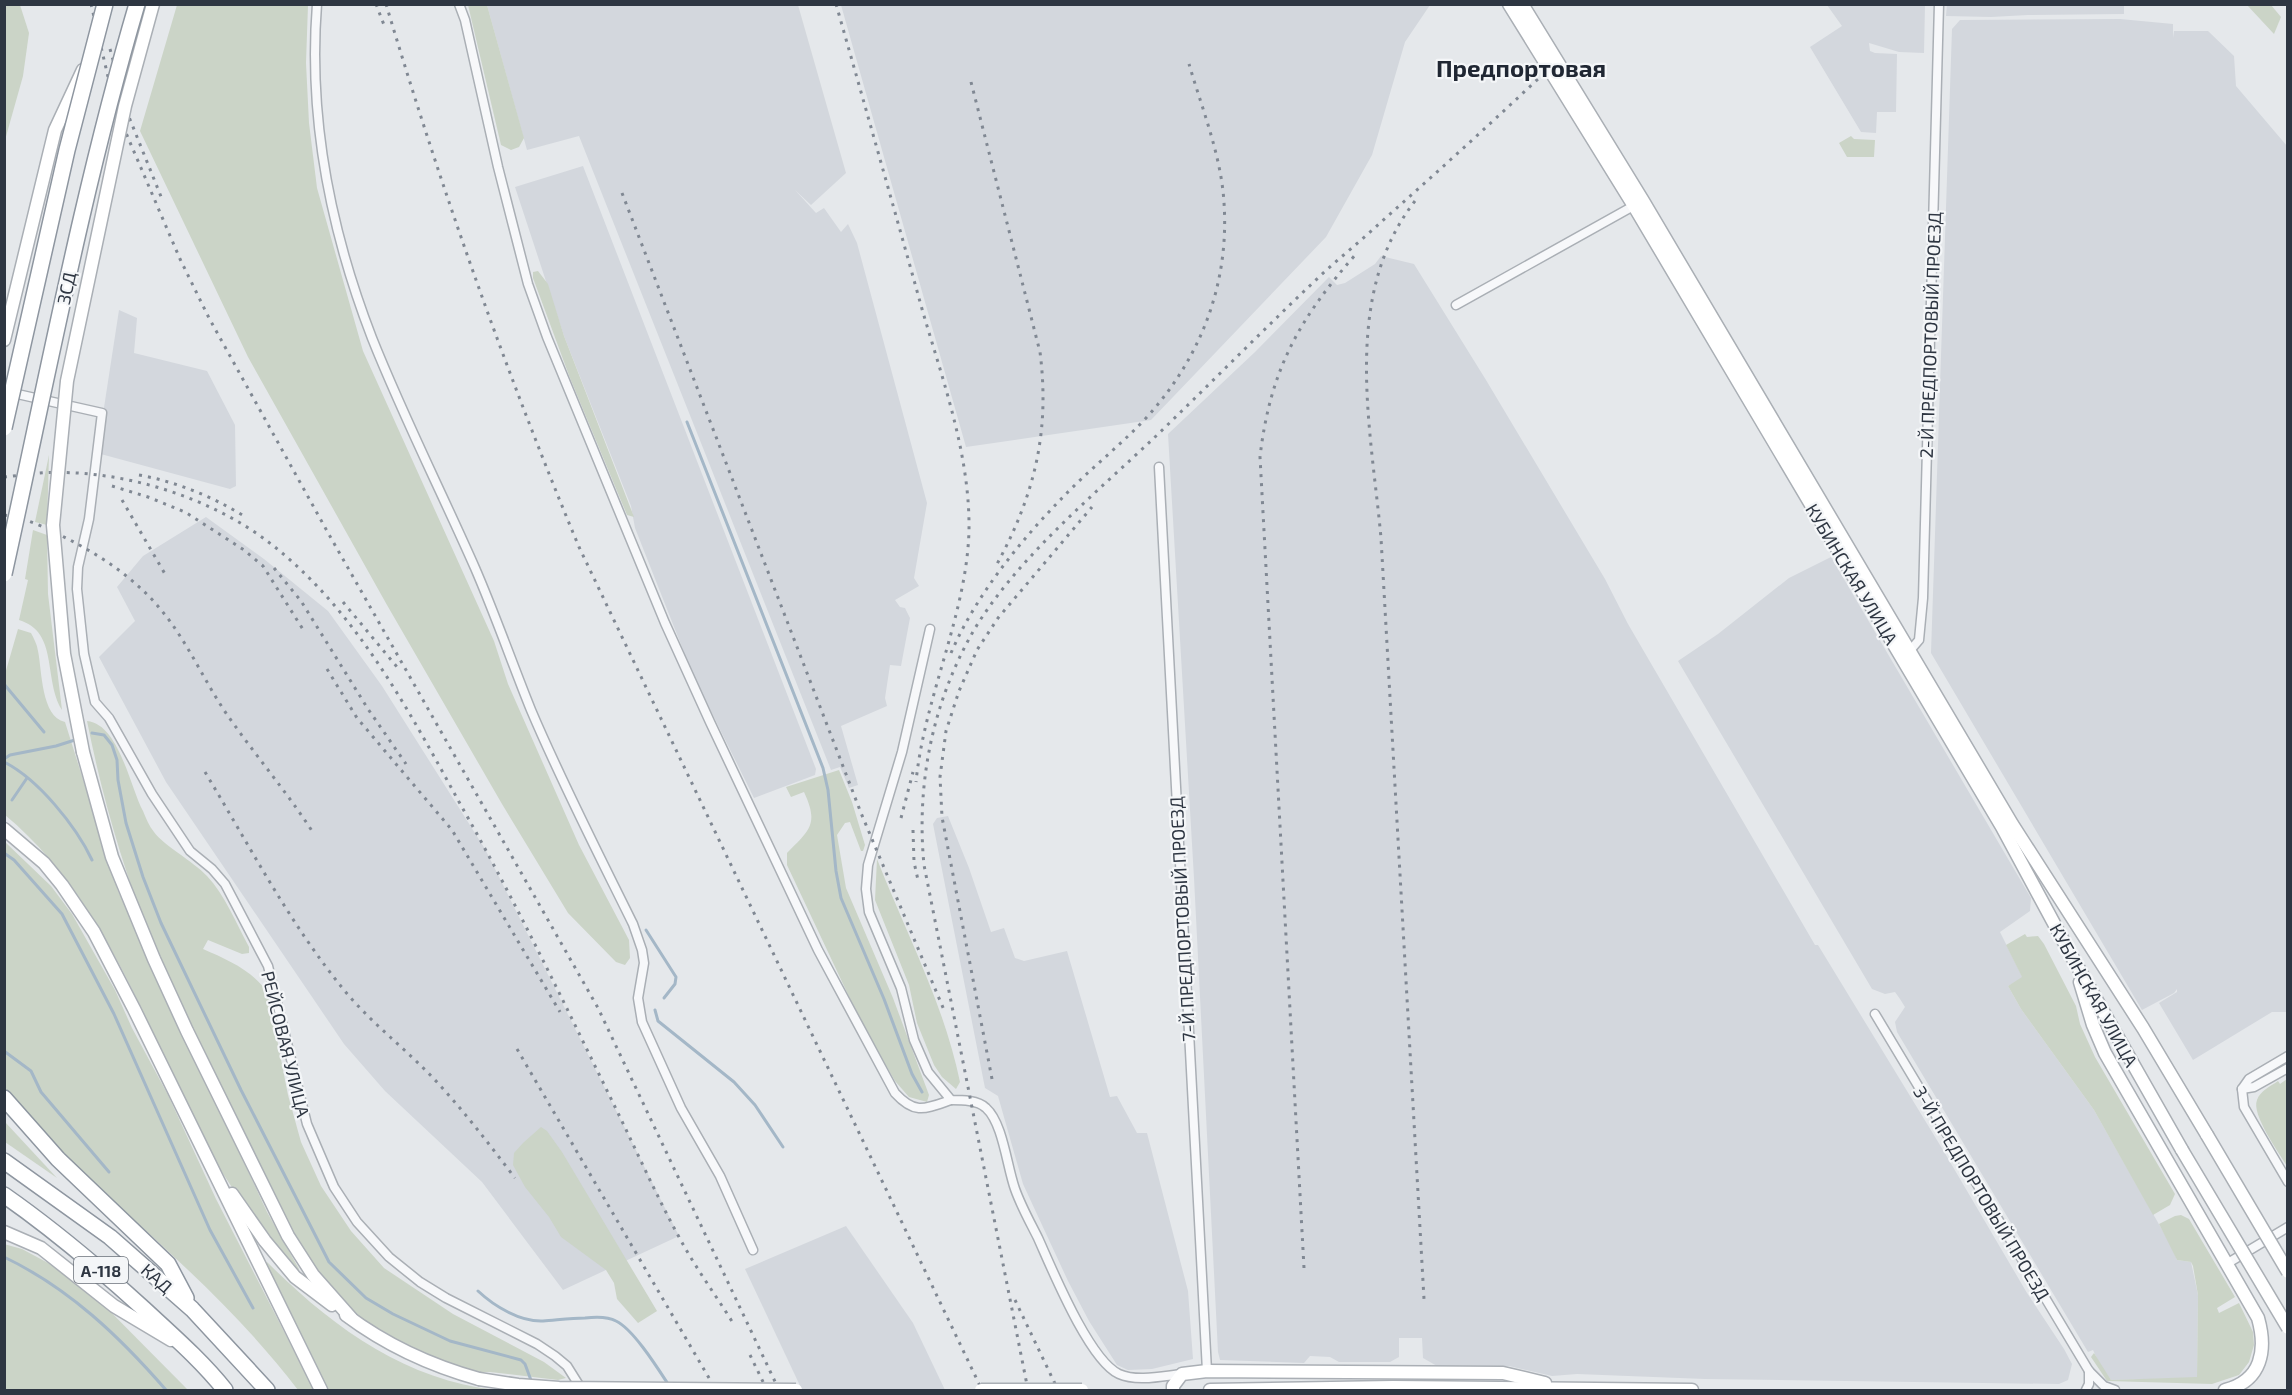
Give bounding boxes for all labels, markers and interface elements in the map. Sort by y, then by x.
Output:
district label: Предпортовая [1436,53,1606,82]
street label: 2-Й ПРЕДПОРТОВЫЙ ПРОЕЗД [1915,211,1945,459]
street label: ЗСД [52,270,80,306]
street label: КУБИНСКАЯ УЛИЦА [1801,499,1903,649]
street label: 7-Й ПРЕДПОРТОВЫЙ ПРОЕЗД [1165,796,1199,1042]
street label: КУБИНСКАЯ УЛИЦА [2045,919,2143,1071]
street label: РЕЙСОВАЯ УЛИЦА [257,969,315,1120]
street label: 3-Й ПРЕДПОРТОВЫЙ ПРОЕЗД [1909,1082,2055,1304]
road number: А-118 [74,1257,128,1283]
street label: КАД [137,1258,177,1298]

